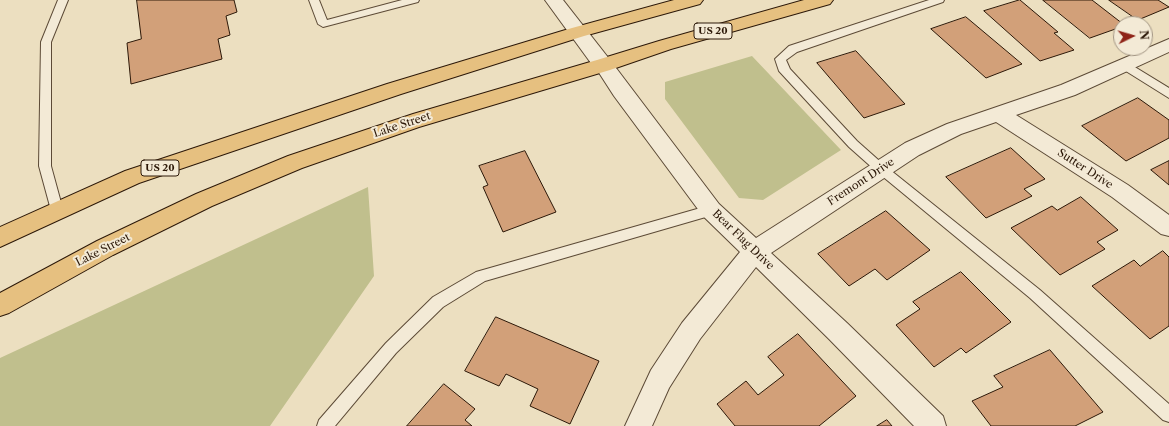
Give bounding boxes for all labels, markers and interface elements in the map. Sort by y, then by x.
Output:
north arrow [1113,16,1153,56]
road number: US 20 [694,23,732,39]
text: N [1137,30,1151,40]
street label: Lake Street [372,110,432,140]
street label: Sutter Drive [1055,146,1115,192]
street label: Fremont Drive [825,155,897,209]
road number: US 20 [141,160,179,176]
street label: Bear Flag Drive [709,207,777,273]
street label: Lake Street [74,231,132,269]

